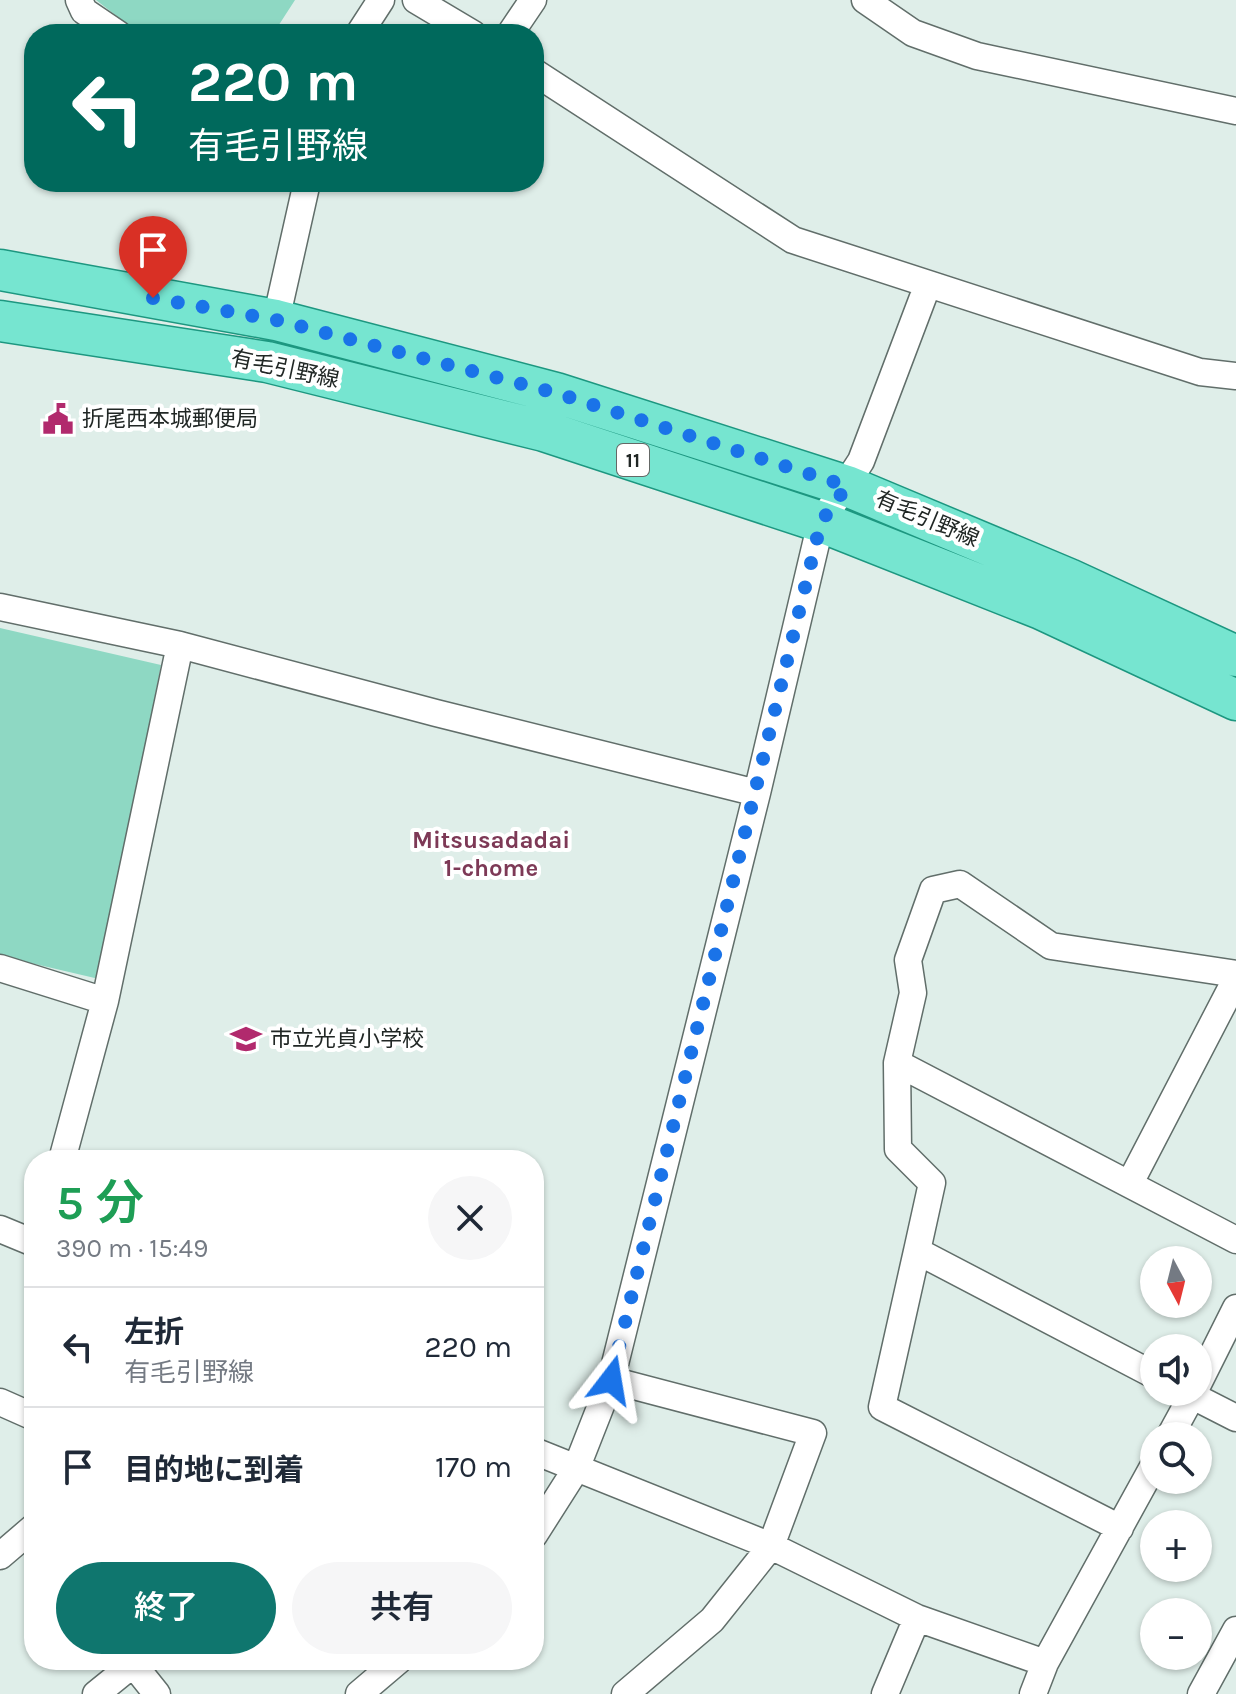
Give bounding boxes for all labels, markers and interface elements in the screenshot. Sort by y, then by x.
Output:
text: 220 m [188,49,359,114]
icon: left [56,56,160,160]
text: 有毛引野線 [188,125,368,167]
pin [119,216,187,298]
icon: arrive [131,228,175,272]
street label: 有毛引野線 [228,345,342,393]
public building icon: 折尾西本城郵便局 [41,402,75,436]
place label: 折尾西本城郵便局 [82,406,258,432]
road number: 11 [617,444,649,476]
street label: 有毛引野線 [871,486,983,552]
district label: Mitsusadadai 1-chome [412,826,570,882]
school or university icon: 市立光貞小学校 [229,1022,263,1056]
place label: 市立光貞小学校 [270,1026,424,1052]
text: 5 分 [56,1175,144,1231]
button: close [428,1176,512,1260]
text: 390 m · 15:49 [56,1233,208,1264]
north arrow [1140,1246,1212,1318]
map controls [1140,1246,1212,1670]
text: 左折 [124,1314,184,1350]
icon: left [56,1325,100,1369]
text: 220 m [424,1329,512,1365]
button: sound [1140,1334,1212,1406]
position arrow [569,1338,653,1422]
text: 有毛引野線 [124,1357,254,1388]
button: search [1140,1422,1212,1494]
icon: arrive [56,1445,100,1489]
text: 170 m [435,1449,512,1485]
text: 目的地に到着 [124,1452,304,1488]
button: + [1140,1510,1212,1582]
button: 終了 [56,1562,276,1654]
button: 共有 [292,1562,512,1654]
button: − [1140,1598,1212,1670]

